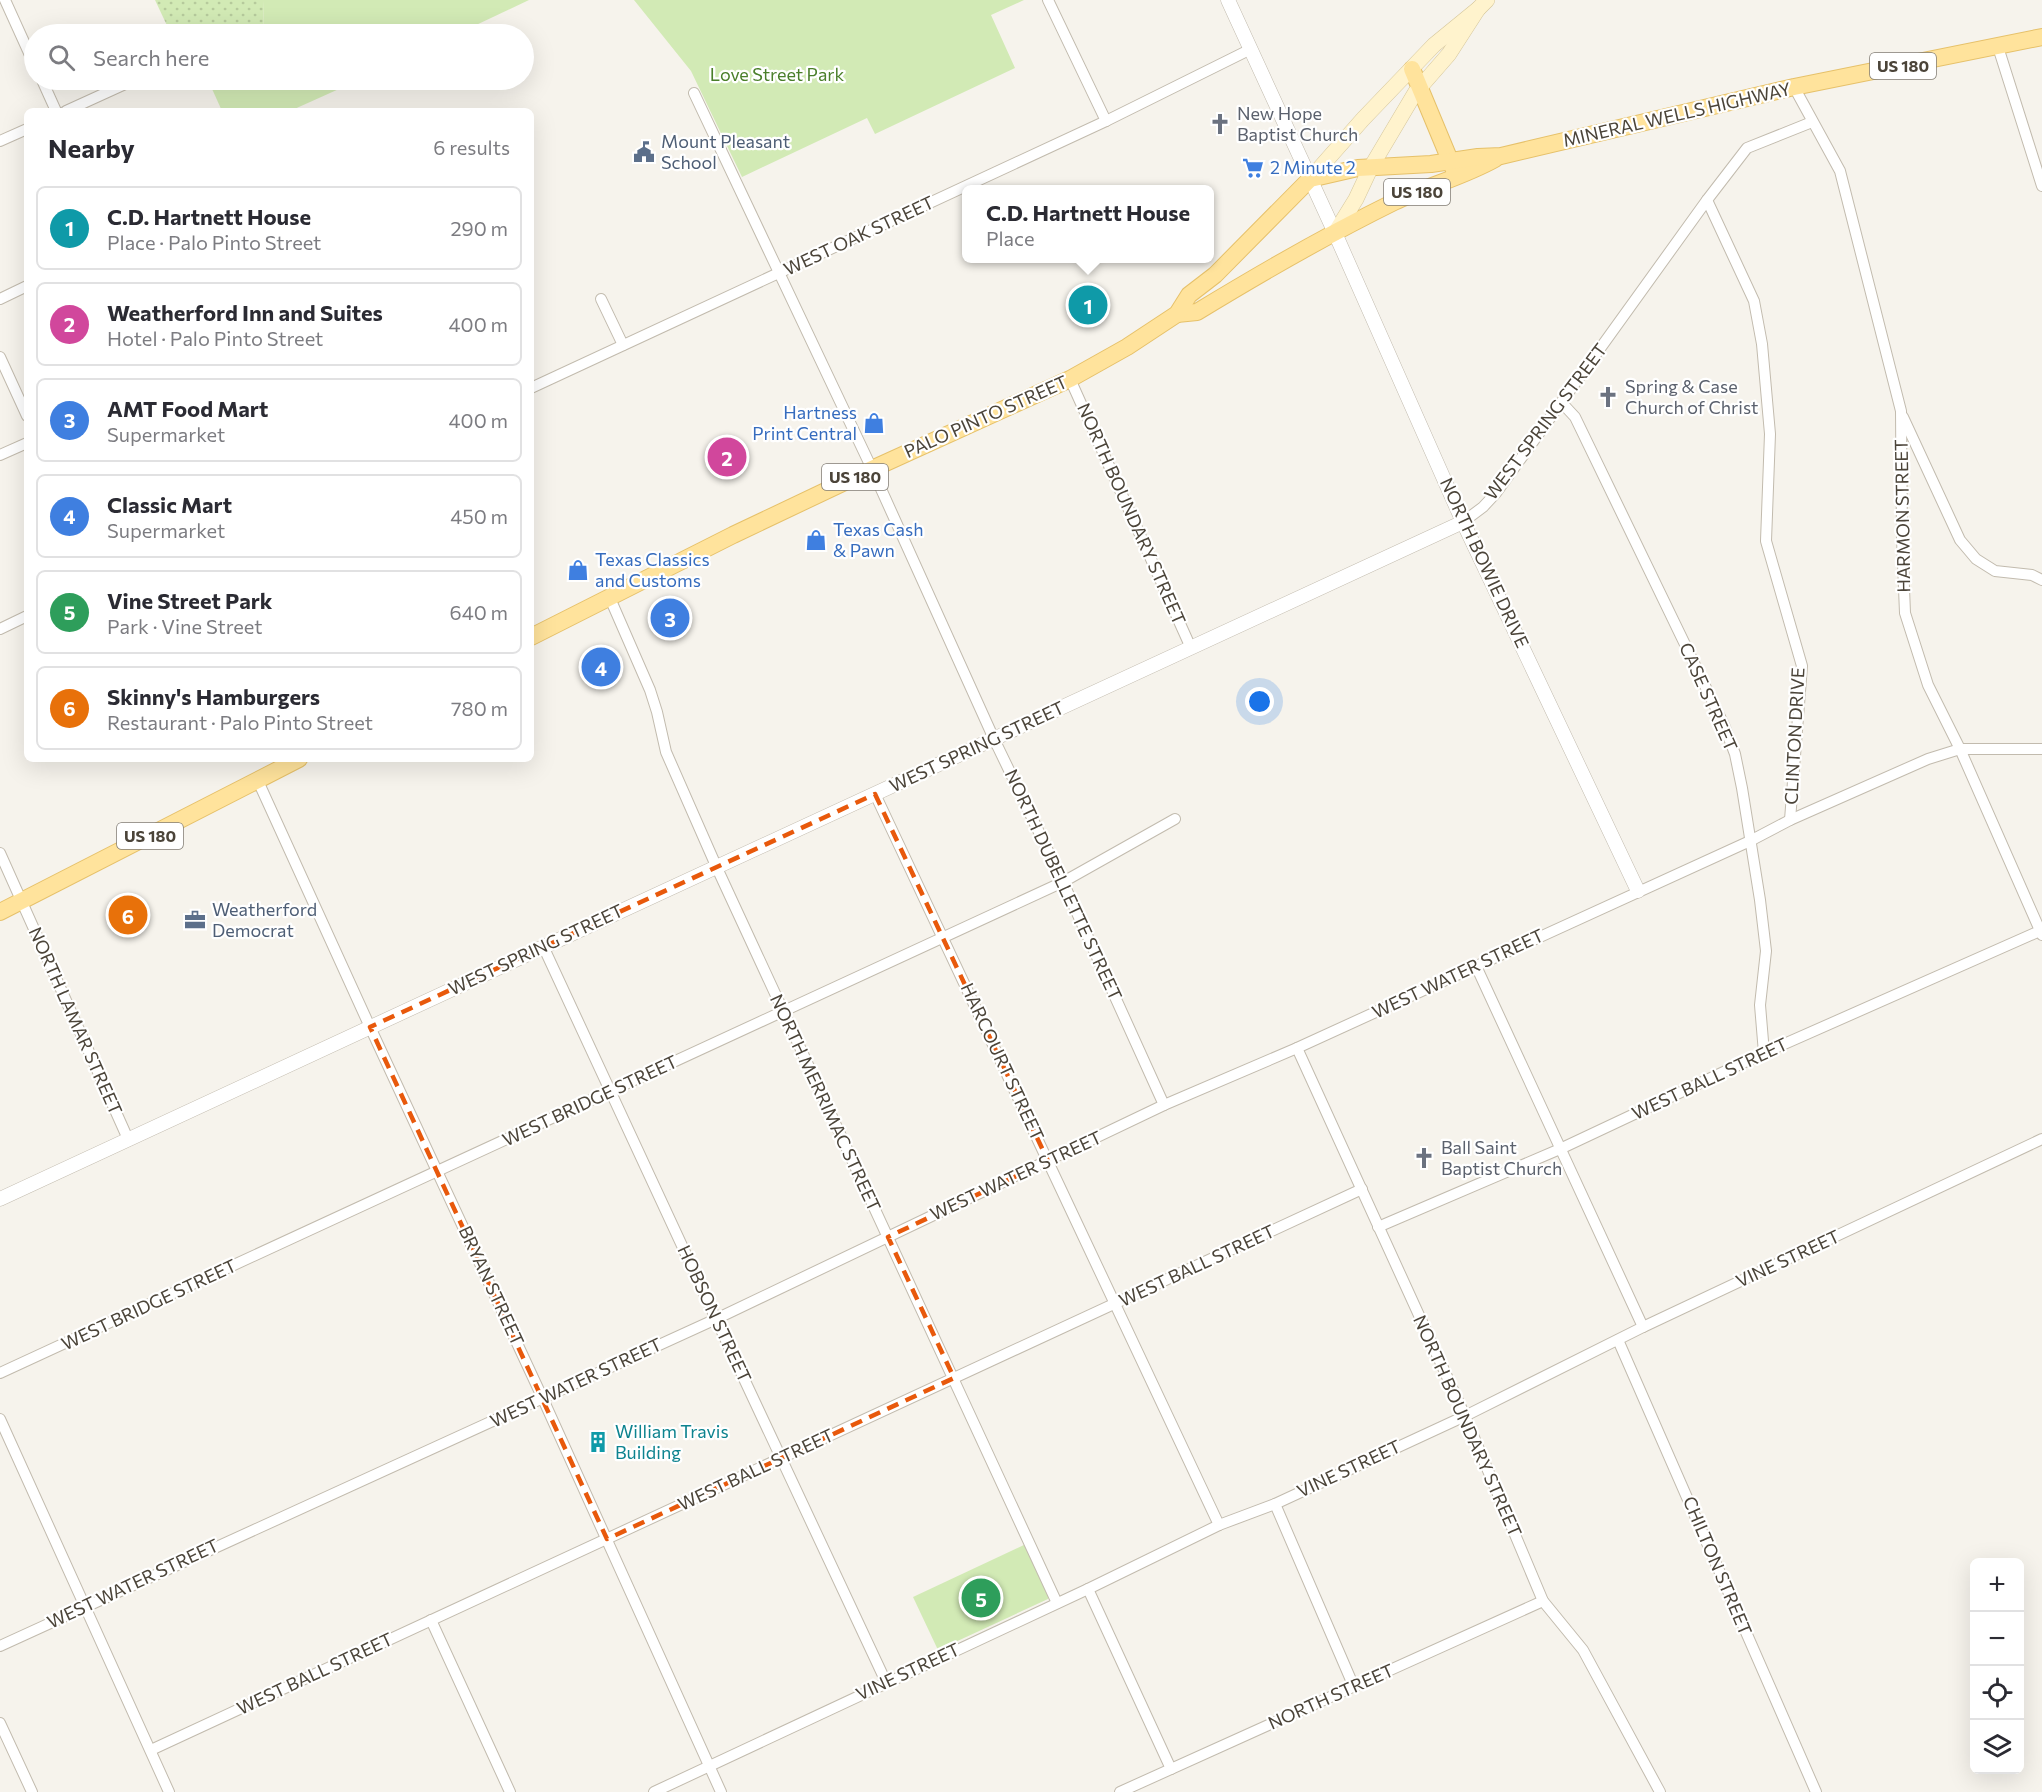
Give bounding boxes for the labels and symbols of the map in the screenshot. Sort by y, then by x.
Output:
road number: US 180 [1870,53,1936,79]
park label: Love Street Park [710,63,845,85]
street label: MINERAL WELLS HIGHWAY [1561,77,1793,151]
place label: New Hope Baptist Church [1237,102,1358,145]
church icon: New Hope Baptist Church [1208,112,1232,136]
place label: Mount Pleasant School [661,130,790,173]
public building icon: Mount Pleasant School [632,140,656,164]
supermarket icon: 2 Minute 2 [1241,156,1265,180]
place label: 2 Minute 2 [1270,156,1356,178]
road number: US 180 [1384,179,1450,205]
street label: WEST OAK STREET [780,191,937,280]
pin: 1 [1068,282,1108,328]
street label: WEST SPRING STREET [1479,339,1611,504]
street label: PALO PINTO STREET [900,370,1071,462]
place label: Spring & Case Church of Christ [1625,375,1758,418]
church icon: Spring & Case Church of Christ [1596,385,1620,409]
street label: NORTH BOUNDARY STREET [1073,399,1191,628]
place label: Hartness Print Central [752,401,857,444]
shop icon: Hartness Print Central [862,411,886,435]
pin: 2 [708,434,746,480]
street label: HARMON STREET [1890,439,1914,593]
road number: US 180 [822,464,888,490]
street label: NORTH BOWIE DRIVE [1436,474,1534,651]
place label: Texas Cash & Pawn [833,518,924,561]
shop icon: Texas Cash & Pawn [804,528,828,552]
place label: Texas Classics and Customs [595,548,710,591]
shop icon: Texas Classics and Customs [566,558,590,582]
pin: 3 [650,596,690,640]
street label: CASE STREET [1675,639,1743,754]
pin: 4 [582,644,620,690]
street label: CLINTON DRIVE [1779,667,1809,805]
your location [1245,687,1274,716]
street label: WEST SPRING STREET [886,696,1067,796]
street label: NORTH DUBELLETTE STREET [1001,766,1127,1004]
road number: US 180 [117,823,183,849]
pin: 6 [108,892,148,938]
place label: Weatherford Democrat [212,898,317,941]
street label: WEST SPRING STREET [445,899,626,999]
office icon: Weatherford Democrat [183,908,207,932]
street label: NORTH LAMAR STREET [25,923,127,1118]
street label: WEST WATER STREET [1368,924,1547,1023]
street label: HARCOURT STREET [957,979,1049,1144]
street label: NORTH MERRIMAC STREET [766,990,886,1215]
street label: WEST BALL STREET [1628,1032,1791,1124]
street label: WEST BRIDGE STREET [499,1050,681,1150]
street label: WEST WATER STREET [926,1126,1105,1225]
place label: Ball Saint Baptist Church [1441,1136,1562,1179]
church icon: Ball Saint Baptist Church [1412,1146,1436,1170]
street label: WEST BALL STREET [1115,1219,1278,1311]
street label: BRYAN STREET [455,1222,529,1349]
street label: VINE STREET [1732,1224,1843,1292]
street label: HOBSON STREET [673,1241,756,1386]
street label: WEST BRIDGE STREET [58,1254,240,1354]
street label: NORTH BOUNDARY STREET [1409,1311,1527,1540]
street label: WEST WATER STREET [486,1333,665,1432]
place label: William Travis Building [615,1420,729,1463]
street label: WEST BALL STREET [674,1423,837,1515]
building icon: William Travis Building [586,1430,610,1454]
street label: VINE STREET [1293,1434,1404,1502]
street label: CHILTON STREET [1679,1493,1757,1638]
street label: WEST WATER STREET [43,1534,222,1633]
pin: 5 [962,1576,1000,1620]
street label: WEST BALL STREET [233,1627,396,1719]
street label: VINE STREET [852,1637,963,1705]
street label: NORTH STREET [1264,1659,1397,1734]

